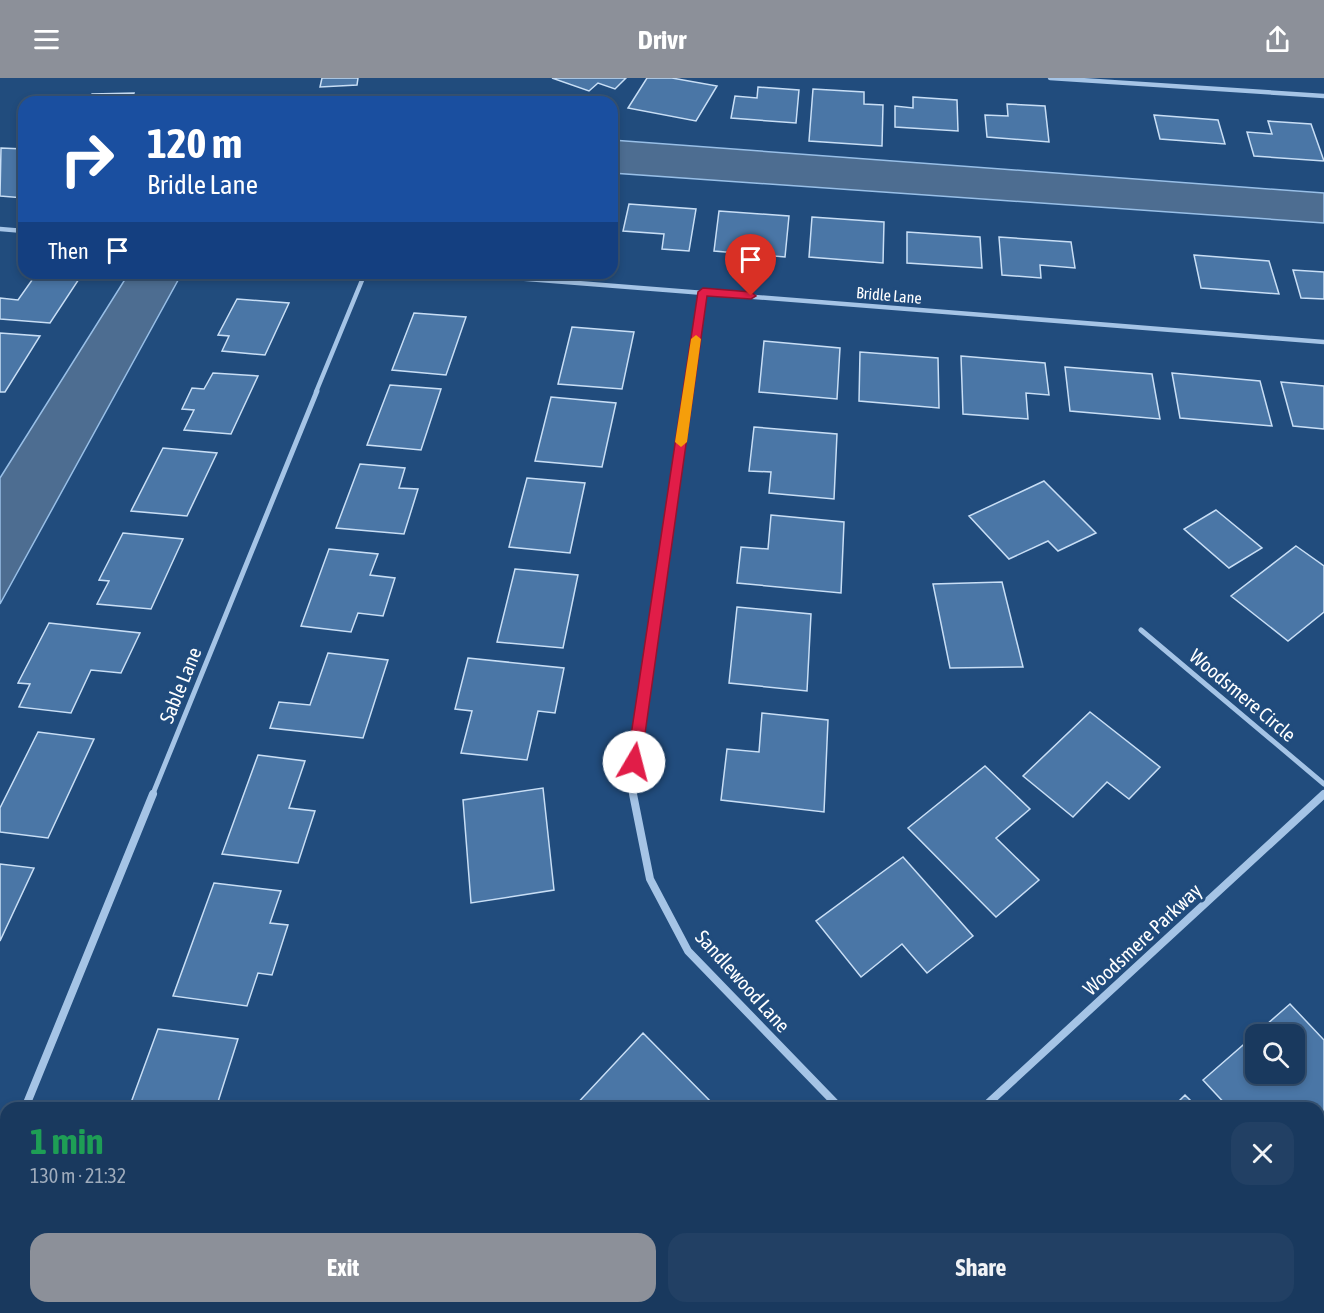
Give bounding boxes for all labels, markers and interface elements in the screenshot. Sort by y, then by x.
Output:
icon: menu [30,23,63,56]
icon: share [1261,23,1294,56]
text: Drivr [638,24,686,55]
text: 120 m [147,119,242,167]
icon: right [48,120,126,198]
text: Bridle Lane [147,169,258,200]
icon: arrive [101,234,134,267]
pin [725,234,776,296]
text: Then [48,238,89,264]
icon: arrive [734,243,767,276]
street label: Bridle Lane [855,283,923,307]
street label: Sable Lane [154,644,206,726]
street label: Woodsmere Circle [1185,644,1301,746]
position arrow [602,730,666,794]
street label: Woodsmere Parkway [1078,878,1206,1000]
street label: Sandlewood Lane [691,925,795,1037]
map controls [1245,1024,1305,1084]
button: search [1245,1024,1305,1084]
text: 1 min [30,1120,104,1162]
button: close [1231,1122,1294,1185]
text: 130 m · 21:32 [30,1164,126,1187]
button: Exit [30,1233,656,1302]
button: Share [668,1233,1294,1302]

